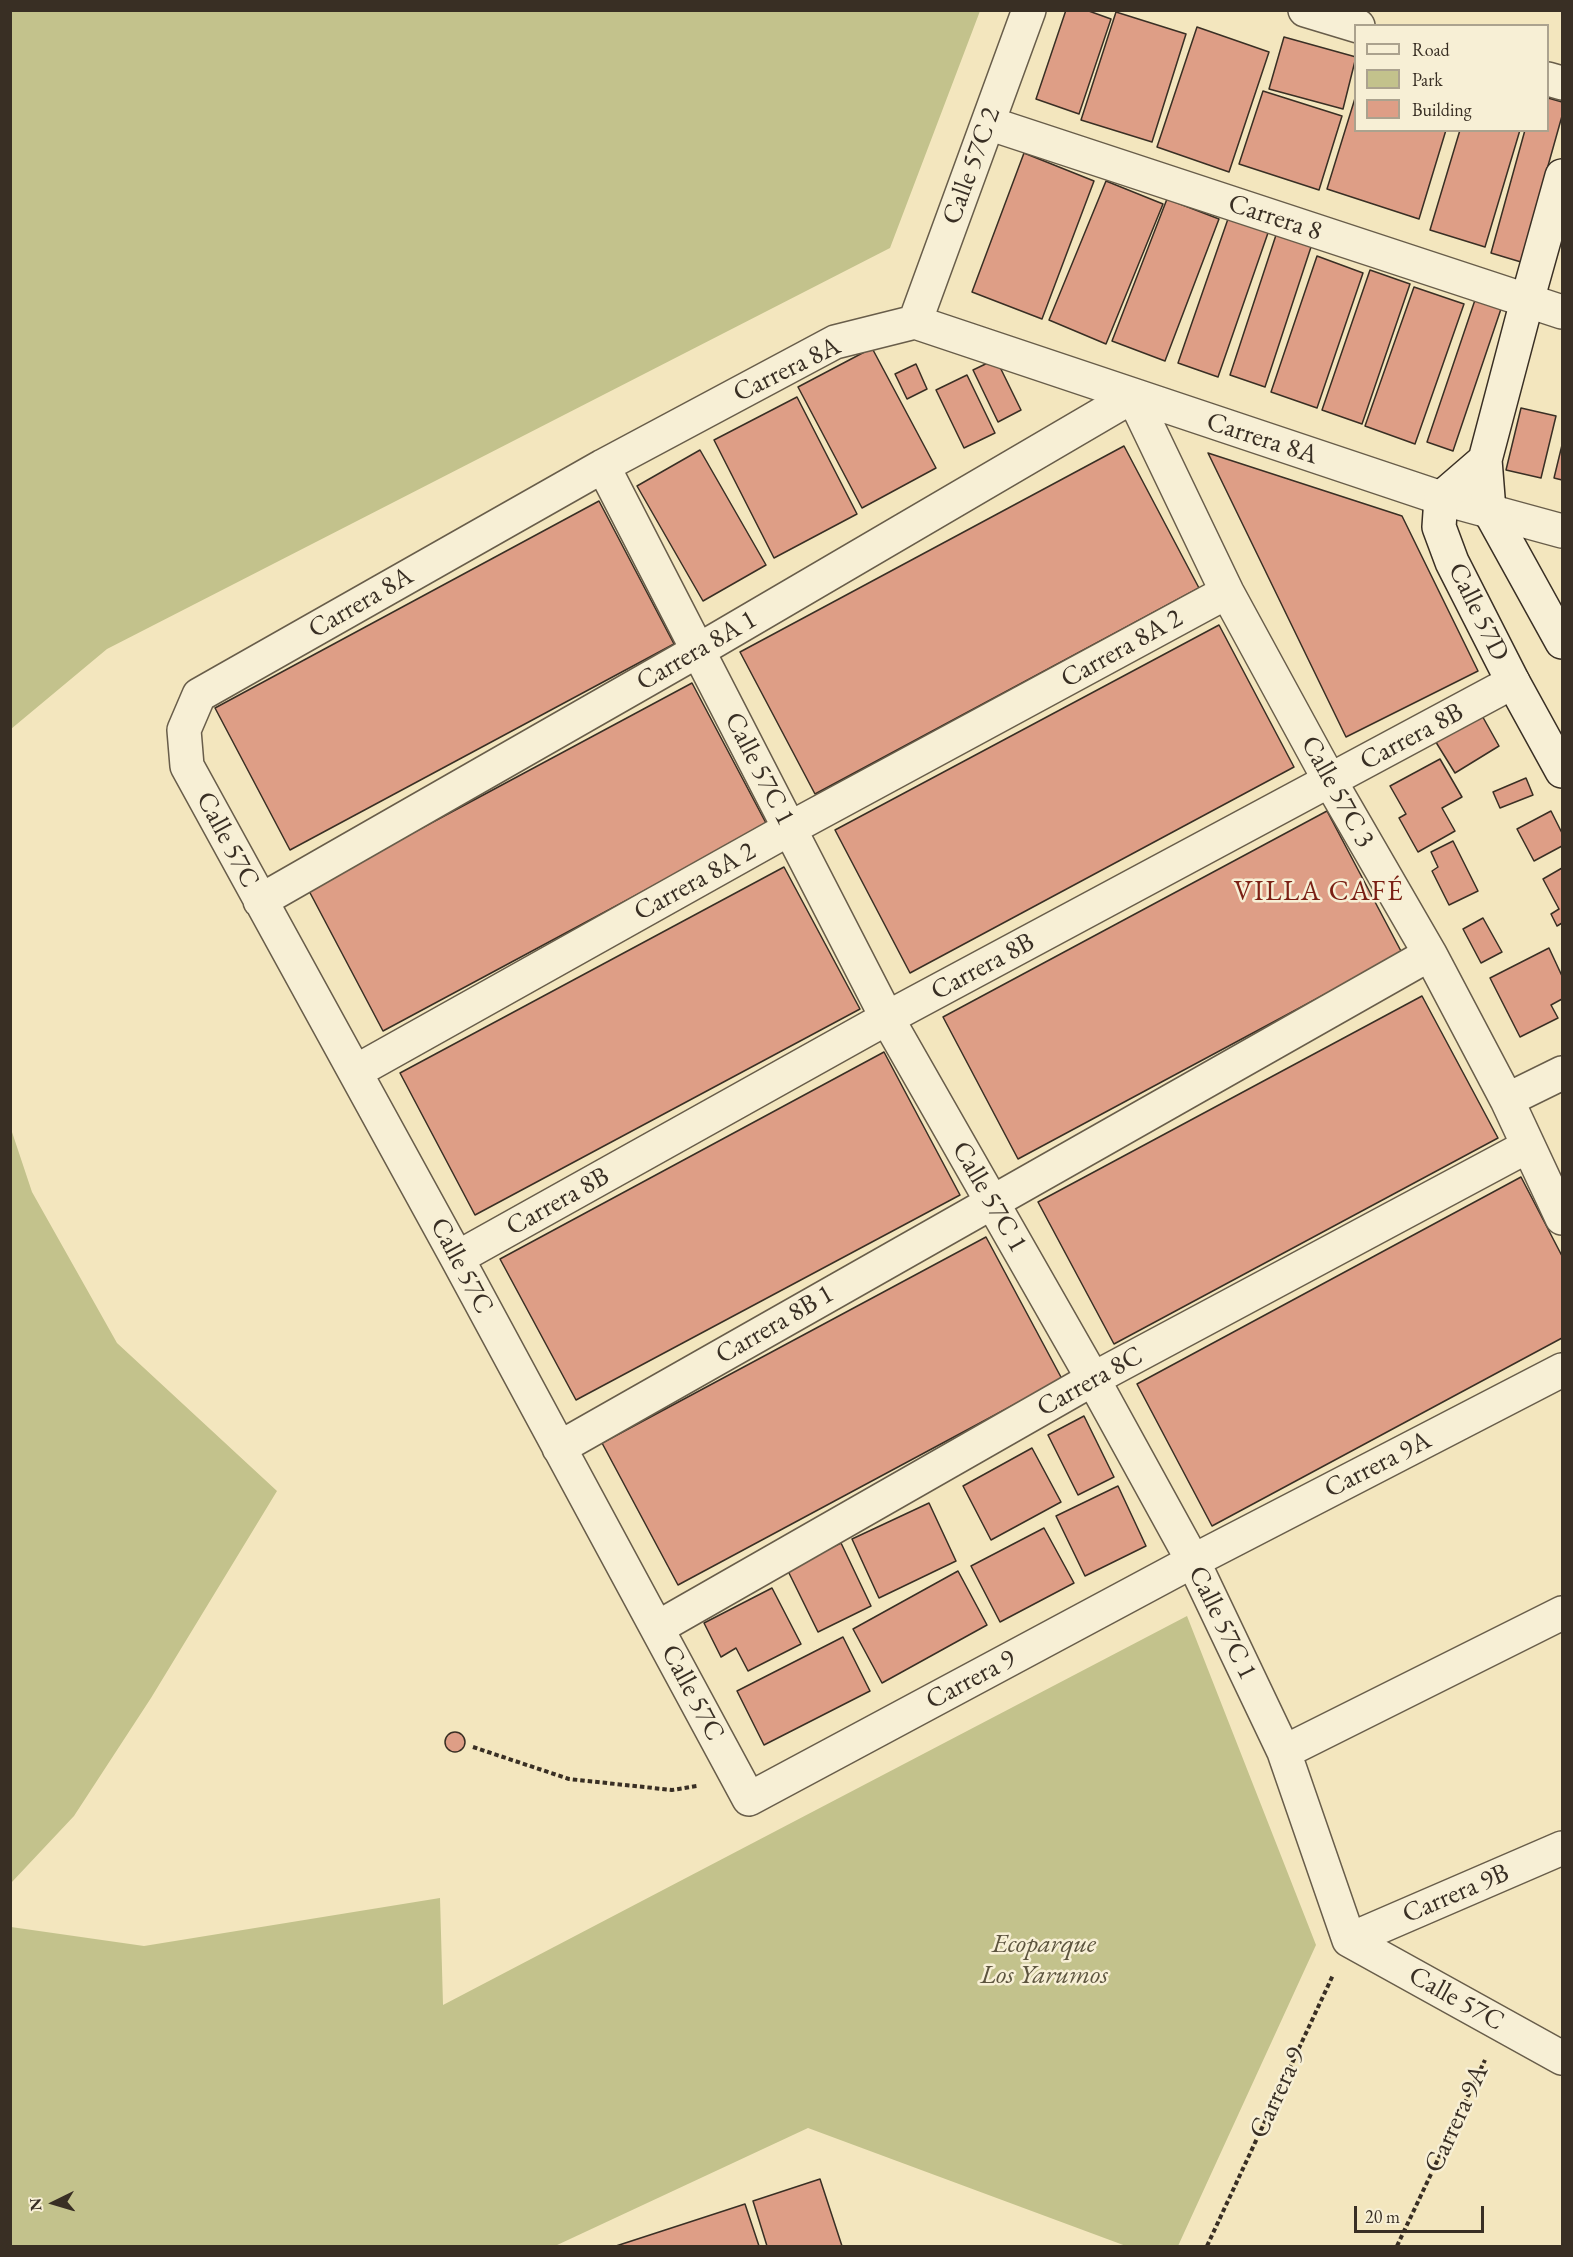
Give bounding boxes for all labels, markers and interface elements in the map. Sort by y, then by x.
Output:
legend [1354,24,1549,132]
text: Road [1412,38,1450,61]
text: Park [1412,68,1443,91]
text: Building [1412,98,1472,121]
street label: Calle 57C 2 [936,103,1008,229]
street label: Carrera 8 [1224,188,1326,248]
street label: Carrera 8A [728,330,846,410]
street label: Carrera 8A [1202,406,1322,472]
street label: Calle 57D [1440,558,1516,666]
street label: Carrera 8A [303,560,419,646]
street label: Carrera 8A 2 [1056,602,1188,696]
street label: Carrera 8A 1 [631,604,763,698]
street label: Carrera 8B [1355,696,1469,778]
street label: Calle 57C 1 [717,707,801,831]
street label: Calle 57C 3 [1293,731,1381,853]
street label: Calle 57C [188,787,266,893]
street label: Carrera 8A 2 [629,835,761,929]
district label: VILLA CAFÉ [1234,875,1404,909]
street label: Carrera 8B [926,926,1040,1008]
street label: Calle 57C 1 [944,1136,1034,1258]
street label: Carrera 8B [501,1161,615,1243]
street label: Calle 57C [422,1213,500,1319]
street label: Carrera 8B 1 [710,1278,840,1372]
street label: Carrera 8C [1031,1340,1149,1424]
street label: Carrera 9A [1319,1424,1437,1506]
street label: Calle 57C 1 [1181,1561,1263,1685]
street label: Calle 57C [653,1640,731,1746]
street label: Carrera 9 [921,1643,1021,1717]
street label: Carrera 9B [1398,1857,1514,1931]
park label: Ecoparque Los Yarumos [980,1929,1108,1992]
street label: Calle 57C [1403,1960,1509,2038]
street label: Carrera 9 [1243,2042,1313,2144]
street label: Carrera 9A [1418,2060,1496,2178]
north arrow [24,2173,84,2233]
scale bar [1357,2194,1488,2232]
text: N [25,2197,47,2212]
text: 20 m [1365,2205,1400,2228]

